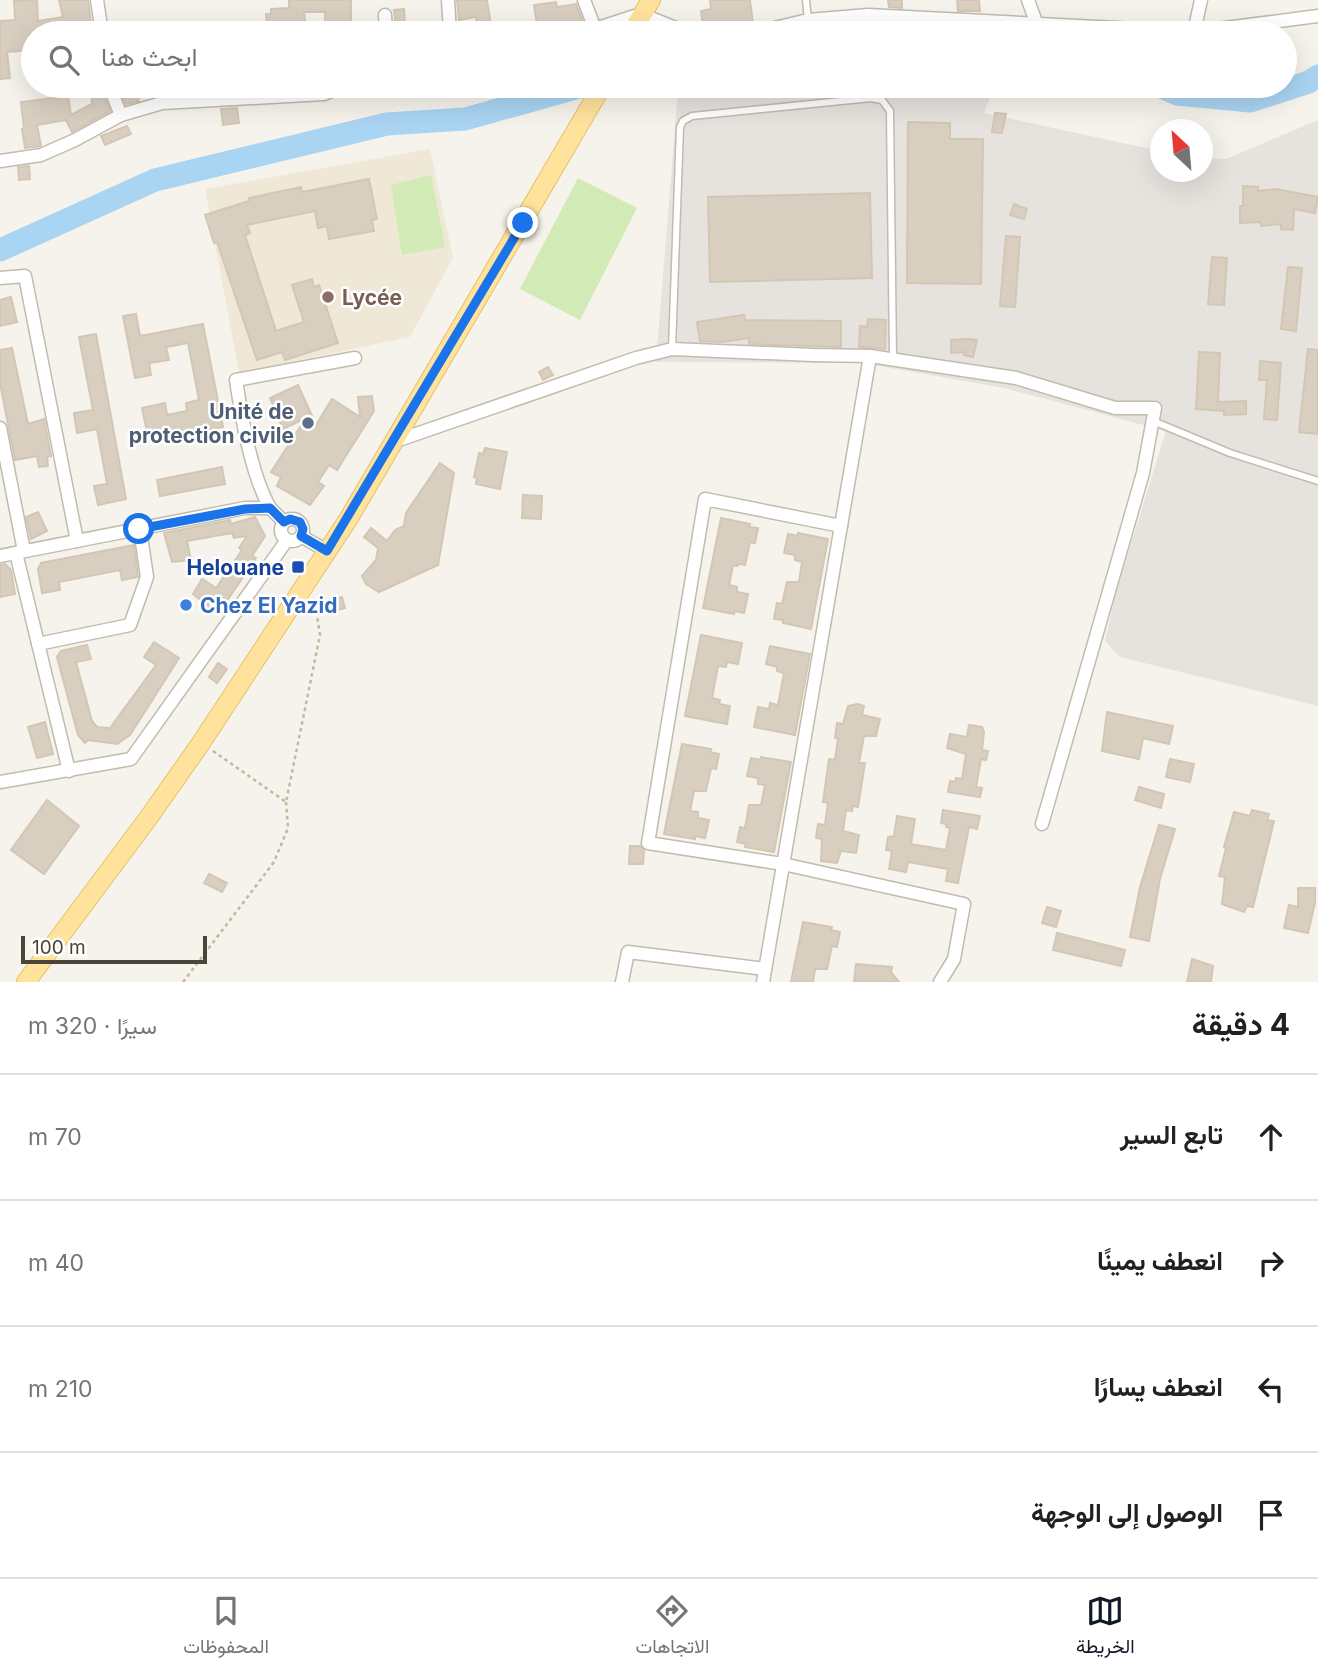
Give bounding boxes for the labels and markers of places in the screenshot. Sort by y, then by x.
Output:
place label: Lycée [342,285,402,310]
marker: Lycée [320,289,336,305]
place label: Unité de protection civile [129,399,294,448]
marker: Unité de protection civile [300,415,316,431]
place label: Helouane [186,555,284,580]
marker: Helouane [290,559,306,575]
place label: Chez El Yazid [200,593,337,618]
marker: Chez El Yazid [178,597,194,613]

